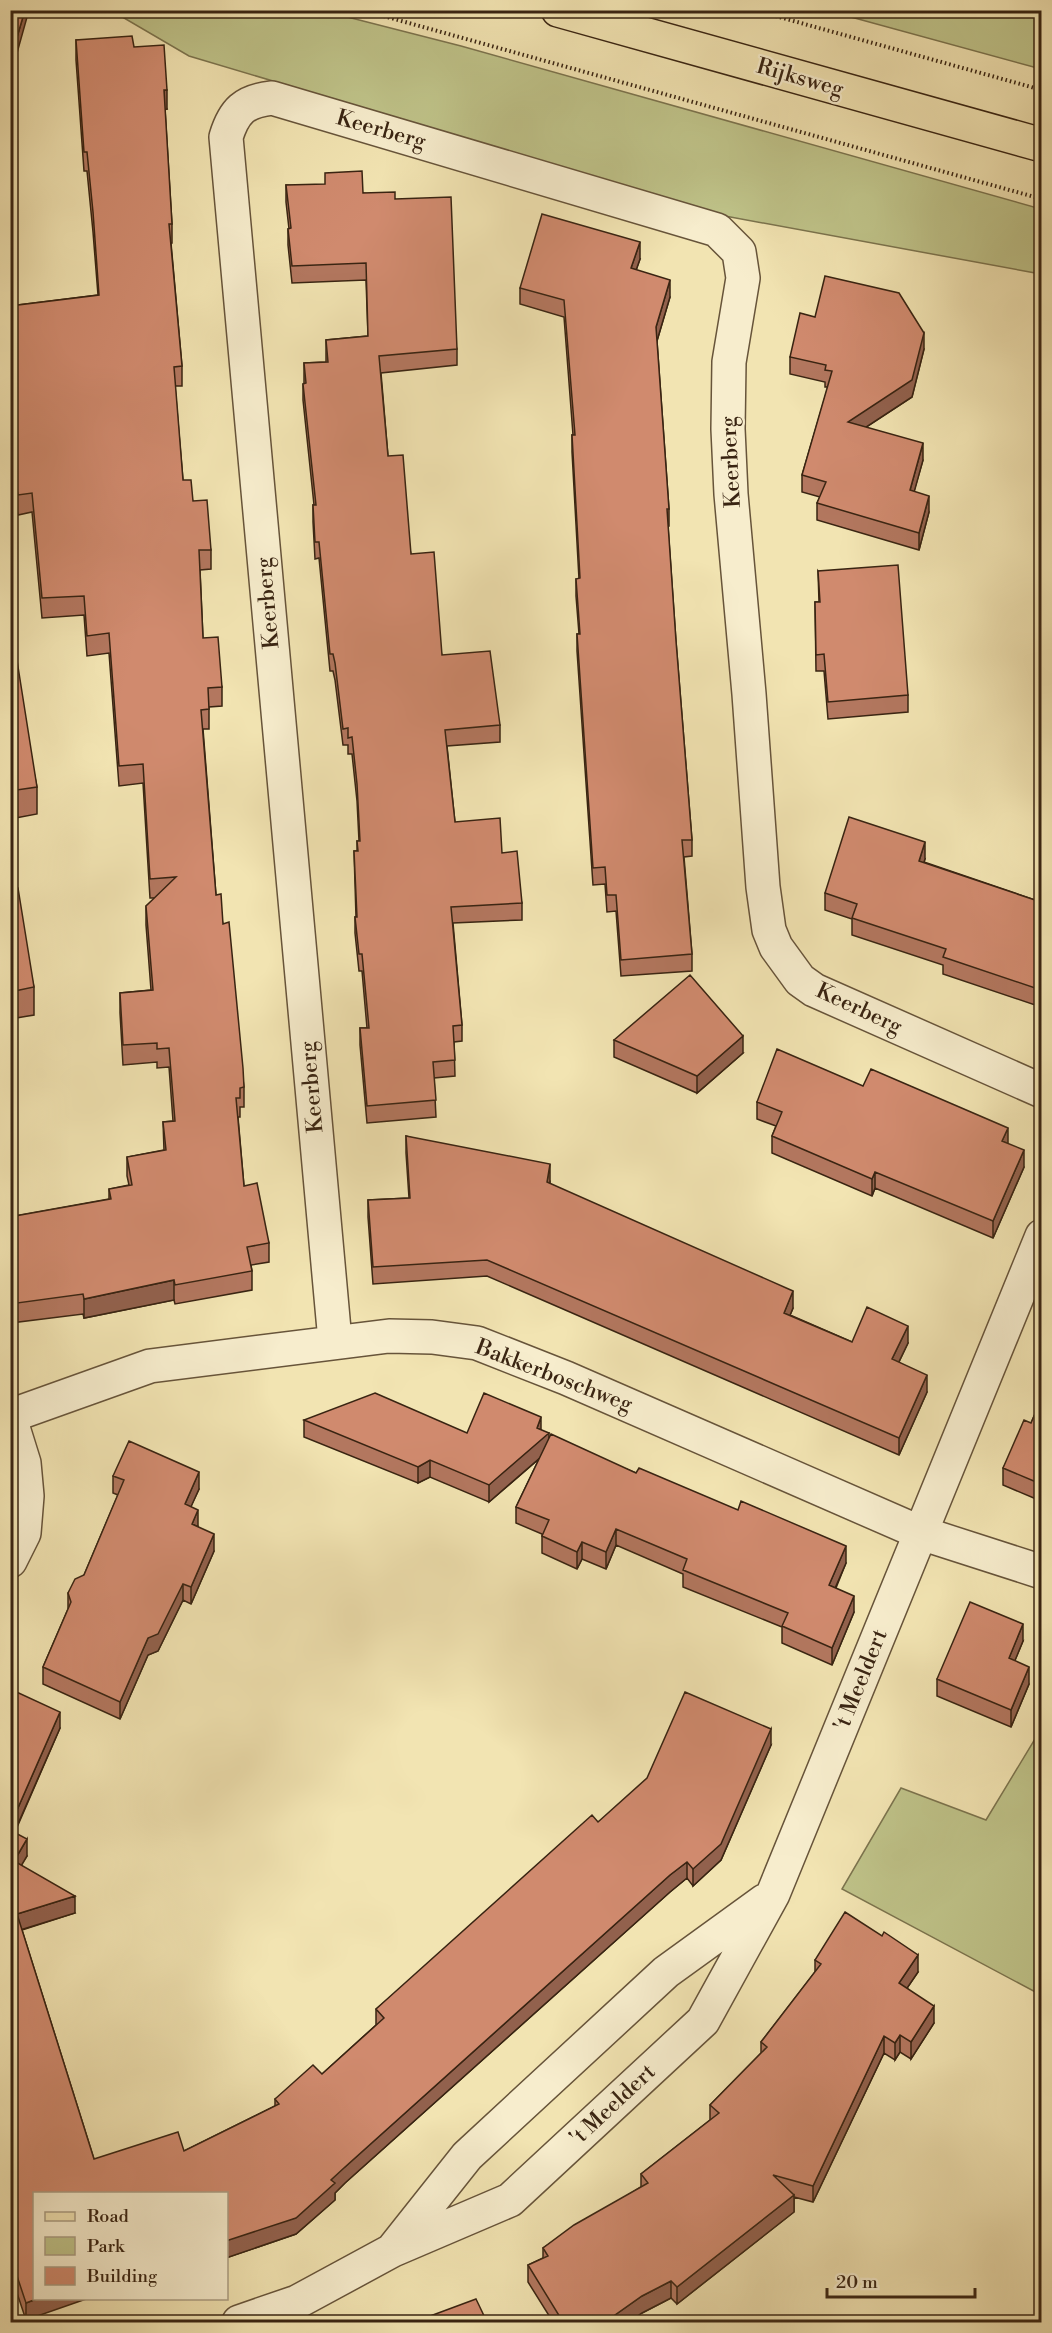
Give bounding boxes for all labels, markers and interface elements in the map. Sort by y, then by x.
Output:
street label: Rijksweg [753,53,847,103]
street label: Keerberg [333,104,429,156]
street label: Keerberg [715,415,747,509]
street label: Keerberg [250,555,285,650]
street label: Keerberg [812,977,907,1041]
street label: Keerberg [294,1039,329,1134]
street label: Bakkerboschweg [471,1333,637,1419]
street label: 't Meeldert [828,1625,894,1735]
street label: 't Meeldert [565,2059,661,2151]
legend [33,2192,228,2300]
text: Road [87,2205,130,2228]
text: Park [87,2235,126,2258]
scale bar [827,2261,976,2299]
text: Building [86,2265,158,2288]
text: 20 m [836,2271,878,2294]

